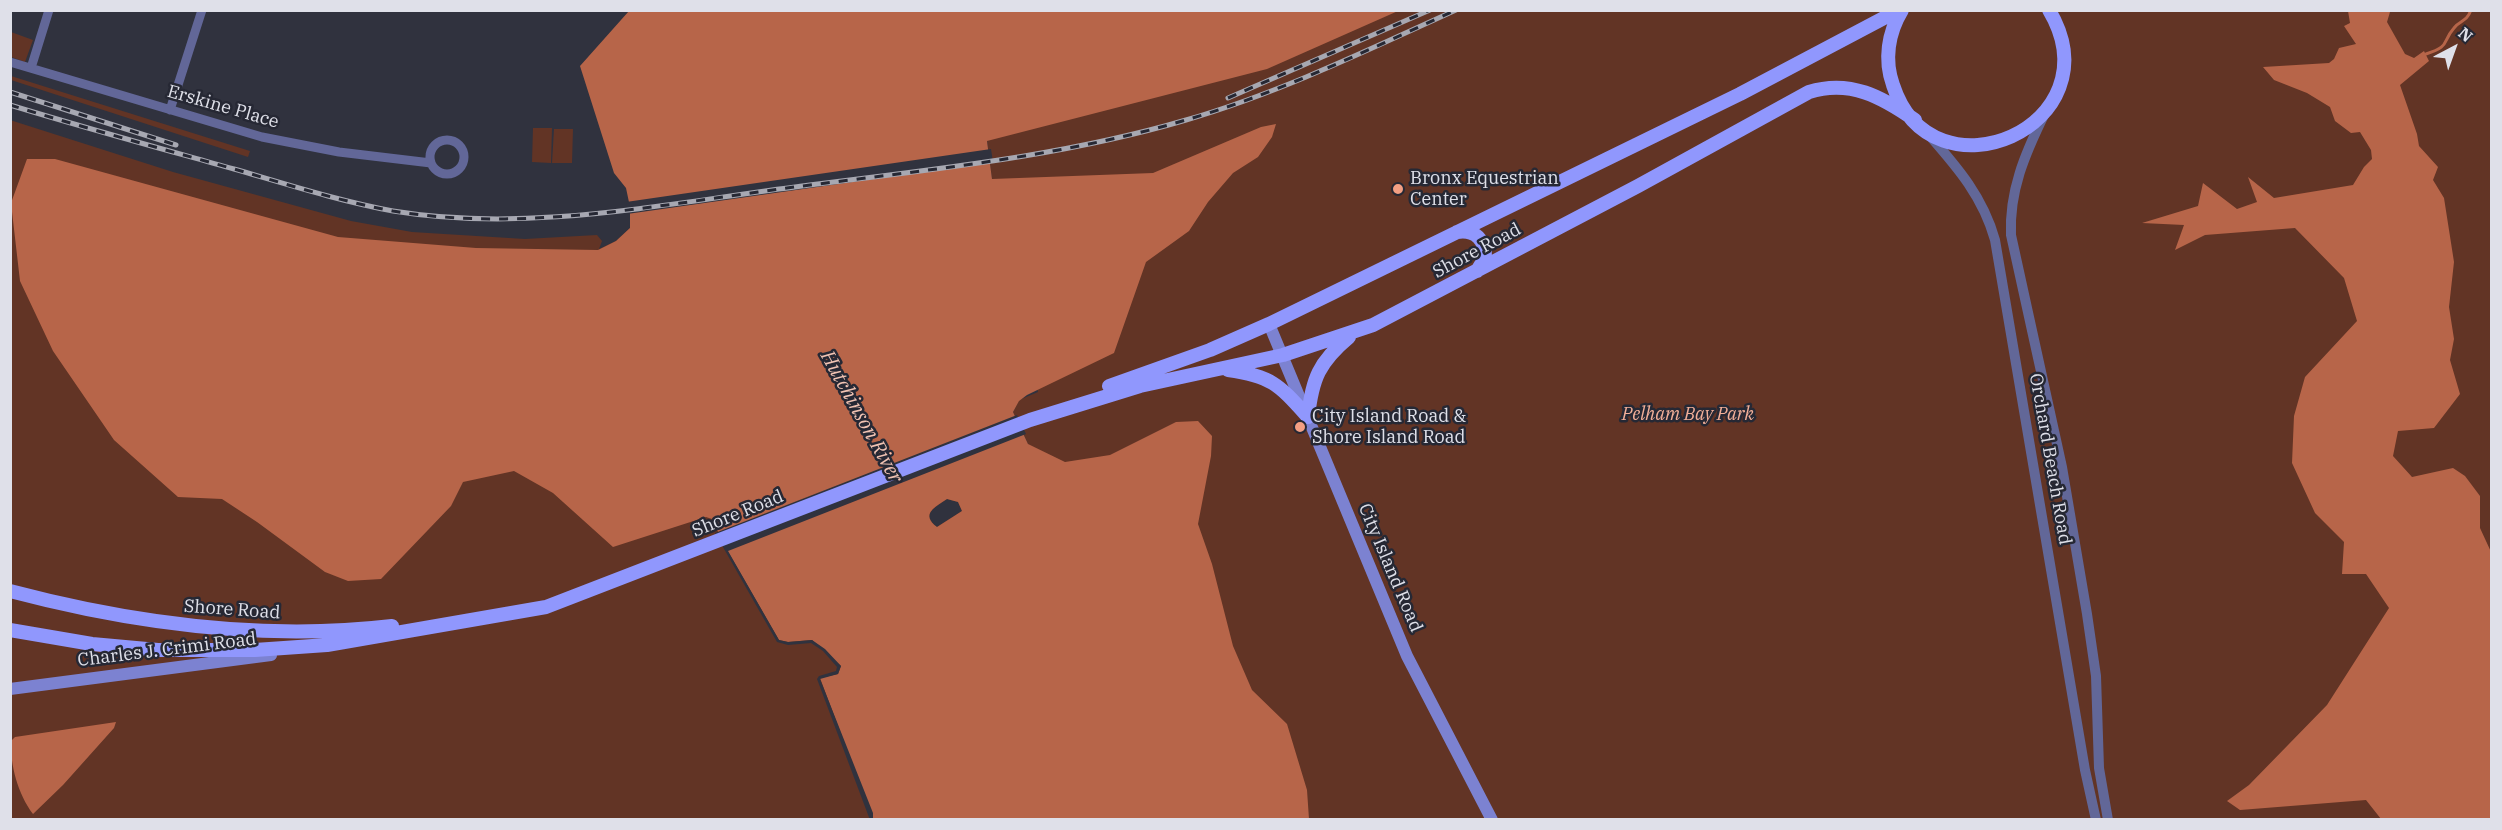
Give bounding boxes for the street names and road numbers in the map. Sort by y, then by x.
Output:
street label: Erskine Place [165,81,281,133]
street label: Shore Road [1429,219,1525,283]
street label: Orchard Beach Road [2024,372,2076,546]
street label: Shore Road [689,486,787,542]
street label: City Island Road [1353,501,1427,635]
street label: Shore Road [183,596,281,624]
street label: Charles J. Crimi Road [76,628,258,672]

